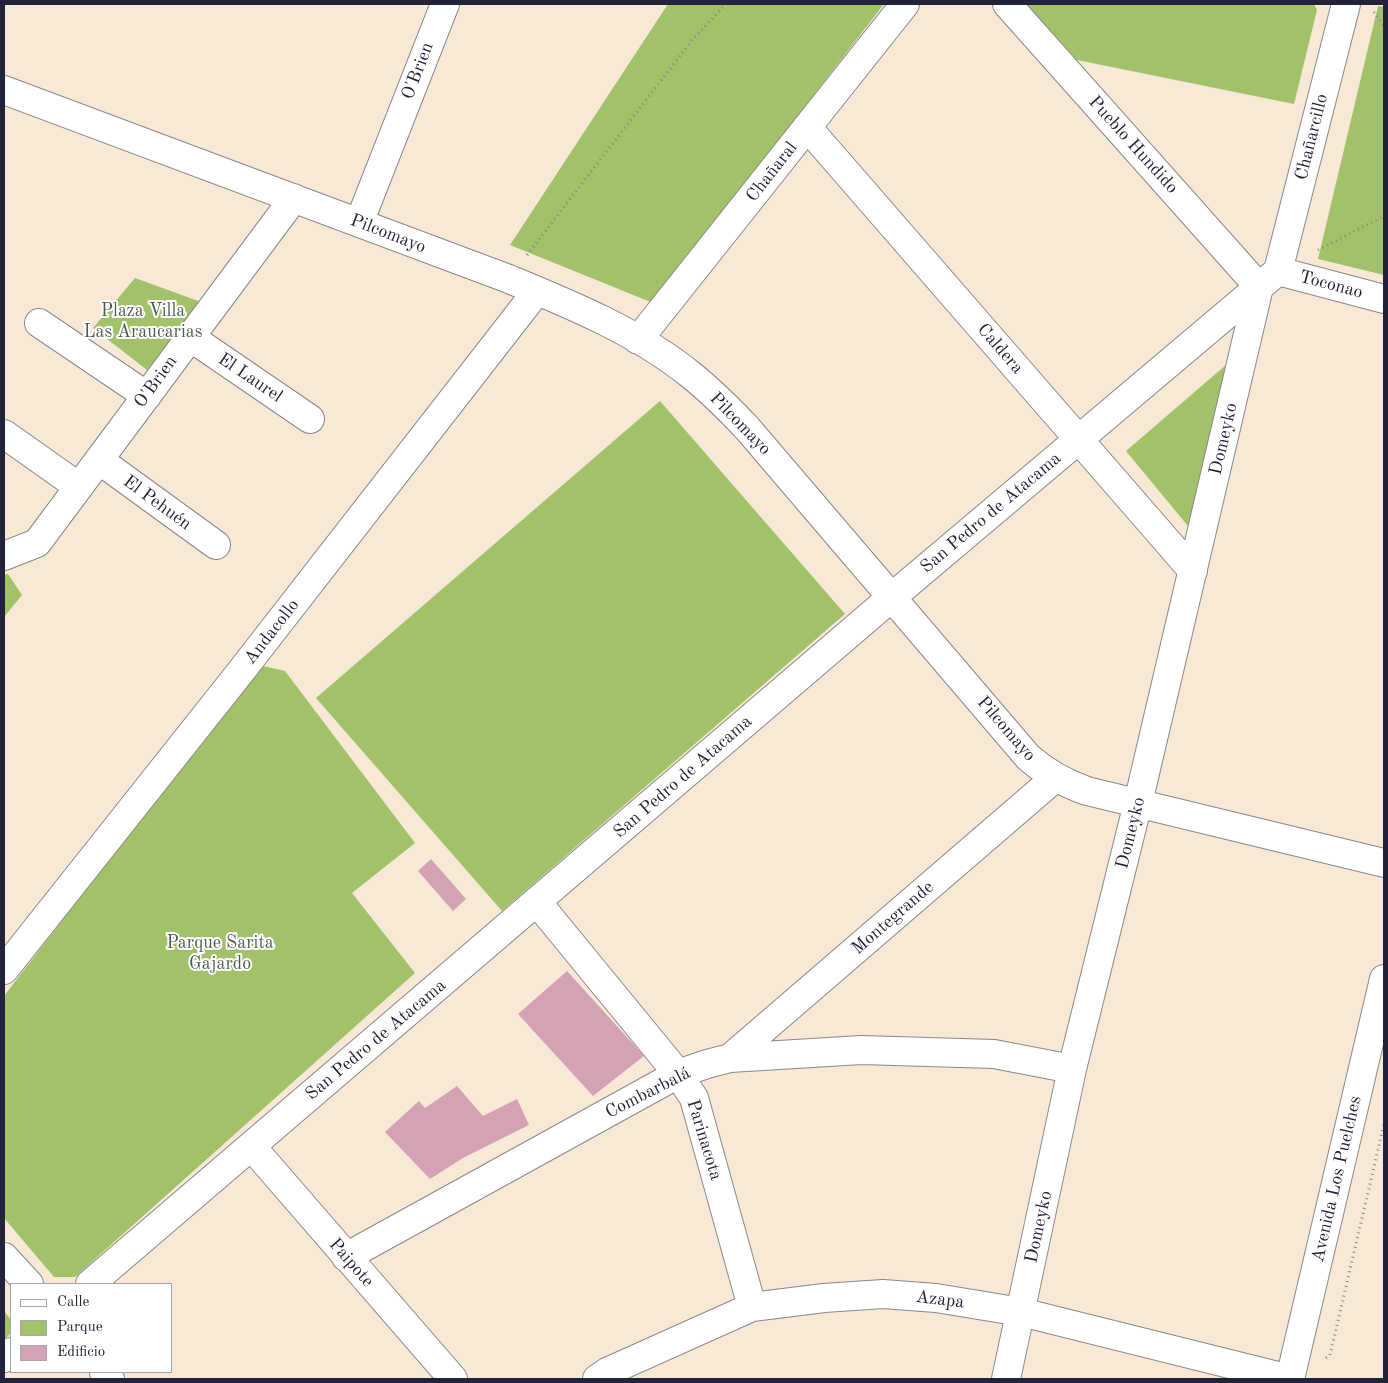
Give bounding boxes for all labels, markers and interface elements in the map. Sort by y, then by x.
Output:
street label: O'Brien [397,39,439,103]
street label: Pueblo Hundido [1083,92,1183,198]
street label: Chañarcillo [1291,92,1333,182]
street label: Chañaral [742,138,802,206]
street label: Pilcomayo [347,210,429,258]
street label: Toconao [1297,266,1365,304]
park label: Plaza Villa Las Araucarias [83,300,203,342]
street label: Caldera [972,319,1028,379]
street label: El Laurel [214,349,286,407]
street label: O'Brien [130,352,182,412]
street label: Pilcomayo [705,388,775,460]
street label: Domeyko [1205,401,1243,477]
street label: San Pedro de Atacama [916,448,1066,578]
street label: El Pehuén [119,471,195,535]
street label: Andacollo [240,595,304,669]
street label: Pilcomayo [972,692,1040,766]
street label: San Pedro de Atacama [609,711,757,843]
street label: Domeyko [1112,795,1150,871]
street label: Montegrande [848,876,938,960]
park label: Parque Sarita Gajardo [166,932,274,974]
street label: San Pedro de Atacama [301,975,451,1105]
street label: Combarbalá [602,1062,694,1124]
street label: Avenida Los Puelches [1307,1094,1367,1264]
street label: Parinacota [682,1097,726,1183]
street label: Domeyko [1021,1189,1057,1265]
street label: Paipote [324,1234,378,1292]
legend [10,1283,172,1373]
street label: Azapa [914,1286,966,1314]
text: Calle [57,1295,89,1310]
text: Parque [57,1320,103,1335]
text: Edificio [57,1345,105,1360]

